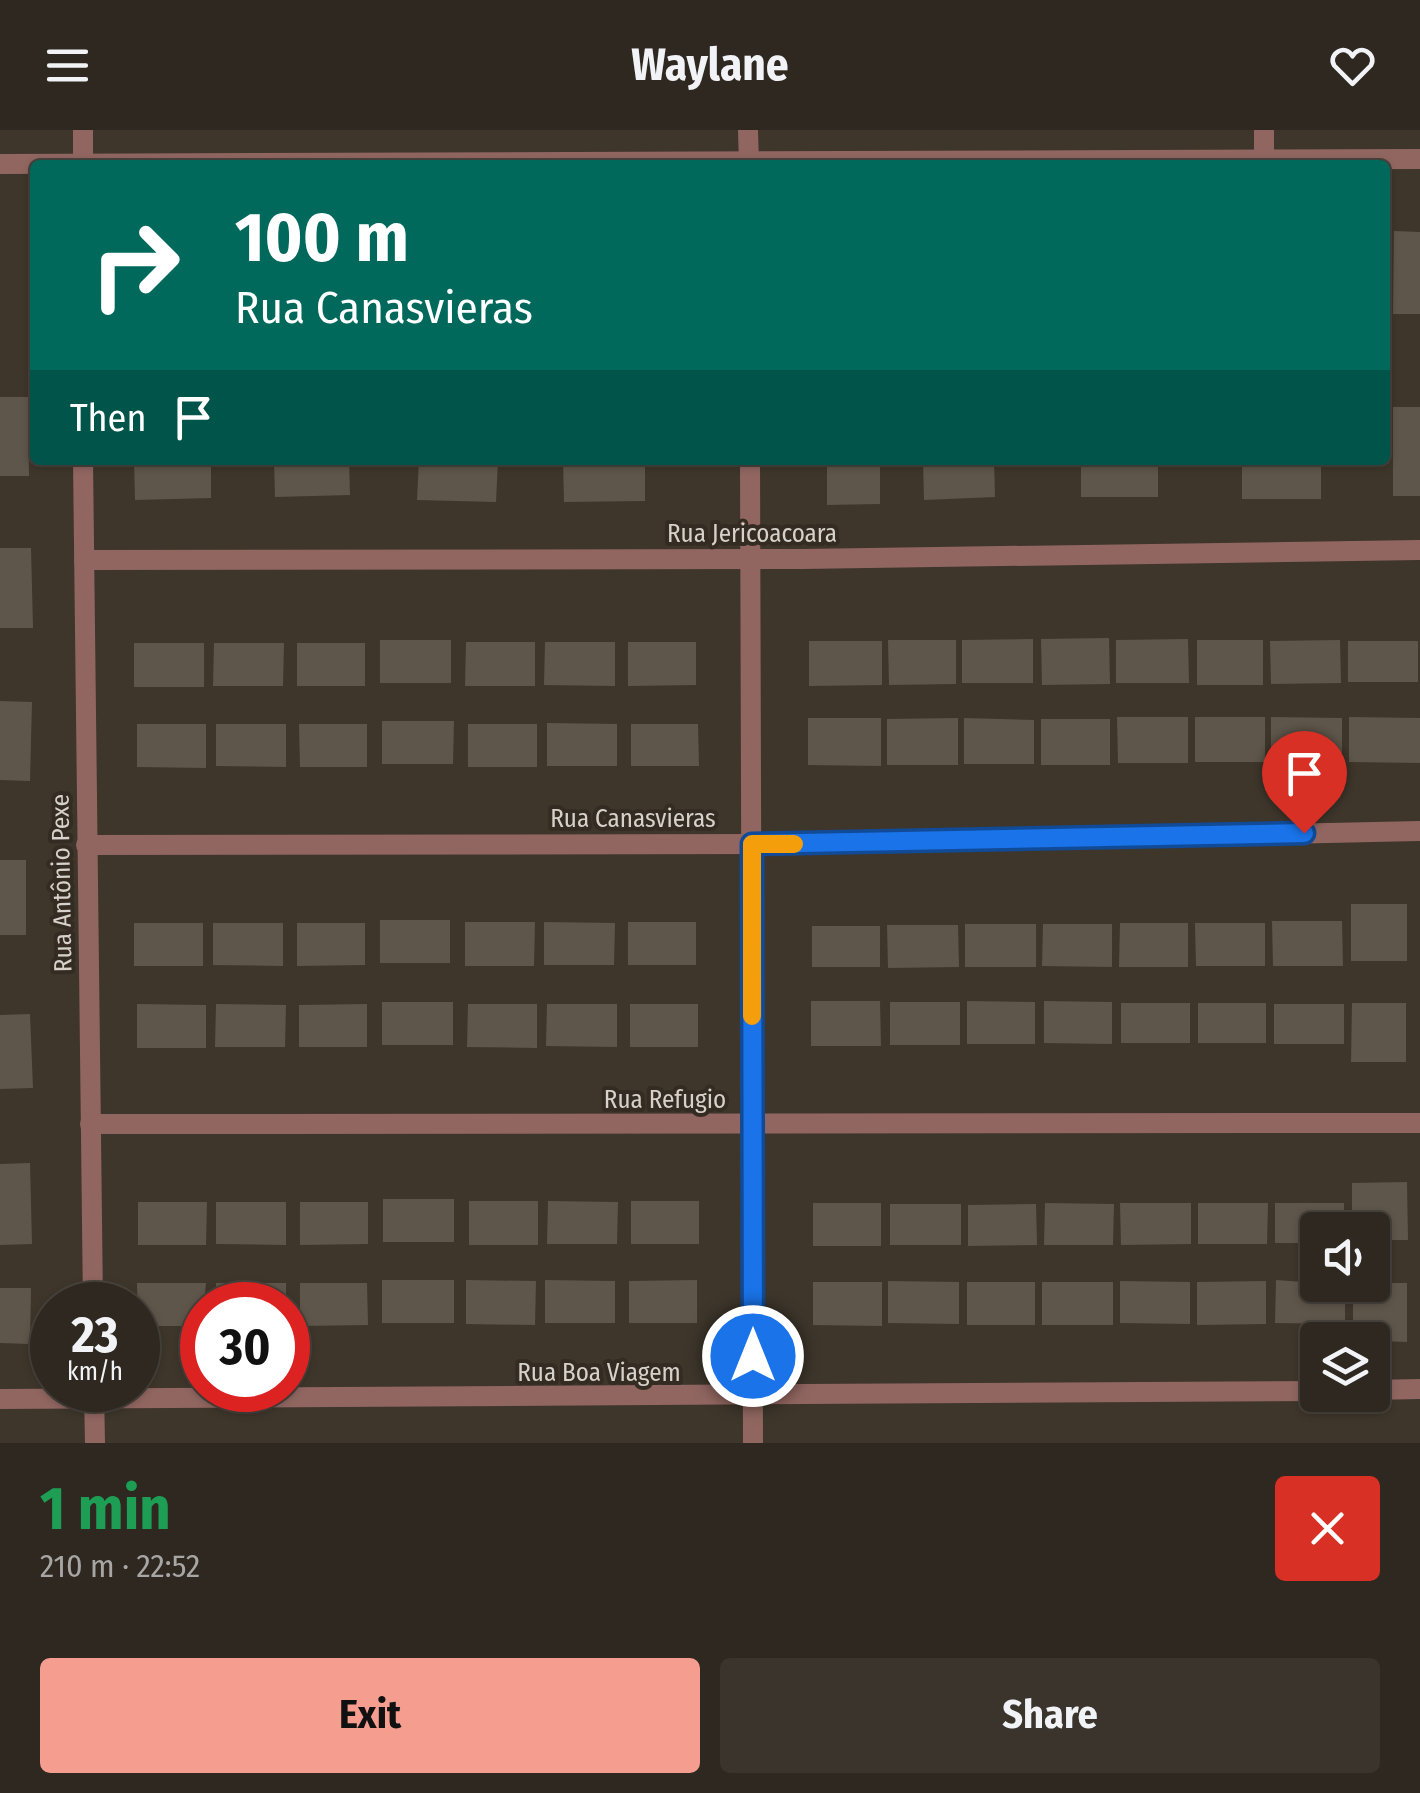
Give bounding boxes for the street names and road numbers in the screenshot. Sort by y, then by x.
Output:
street label: Rua Jericoacoara [667,519,837,549]
street label: Rua Antônio Pexe [45,794,79,972]
street label: Rua Canasvieras [550,804,716,834]
street label: Rua Refugio [604,1085,726,1115]
street label: Rua Boa Viagem [517,1358,681,1388]

